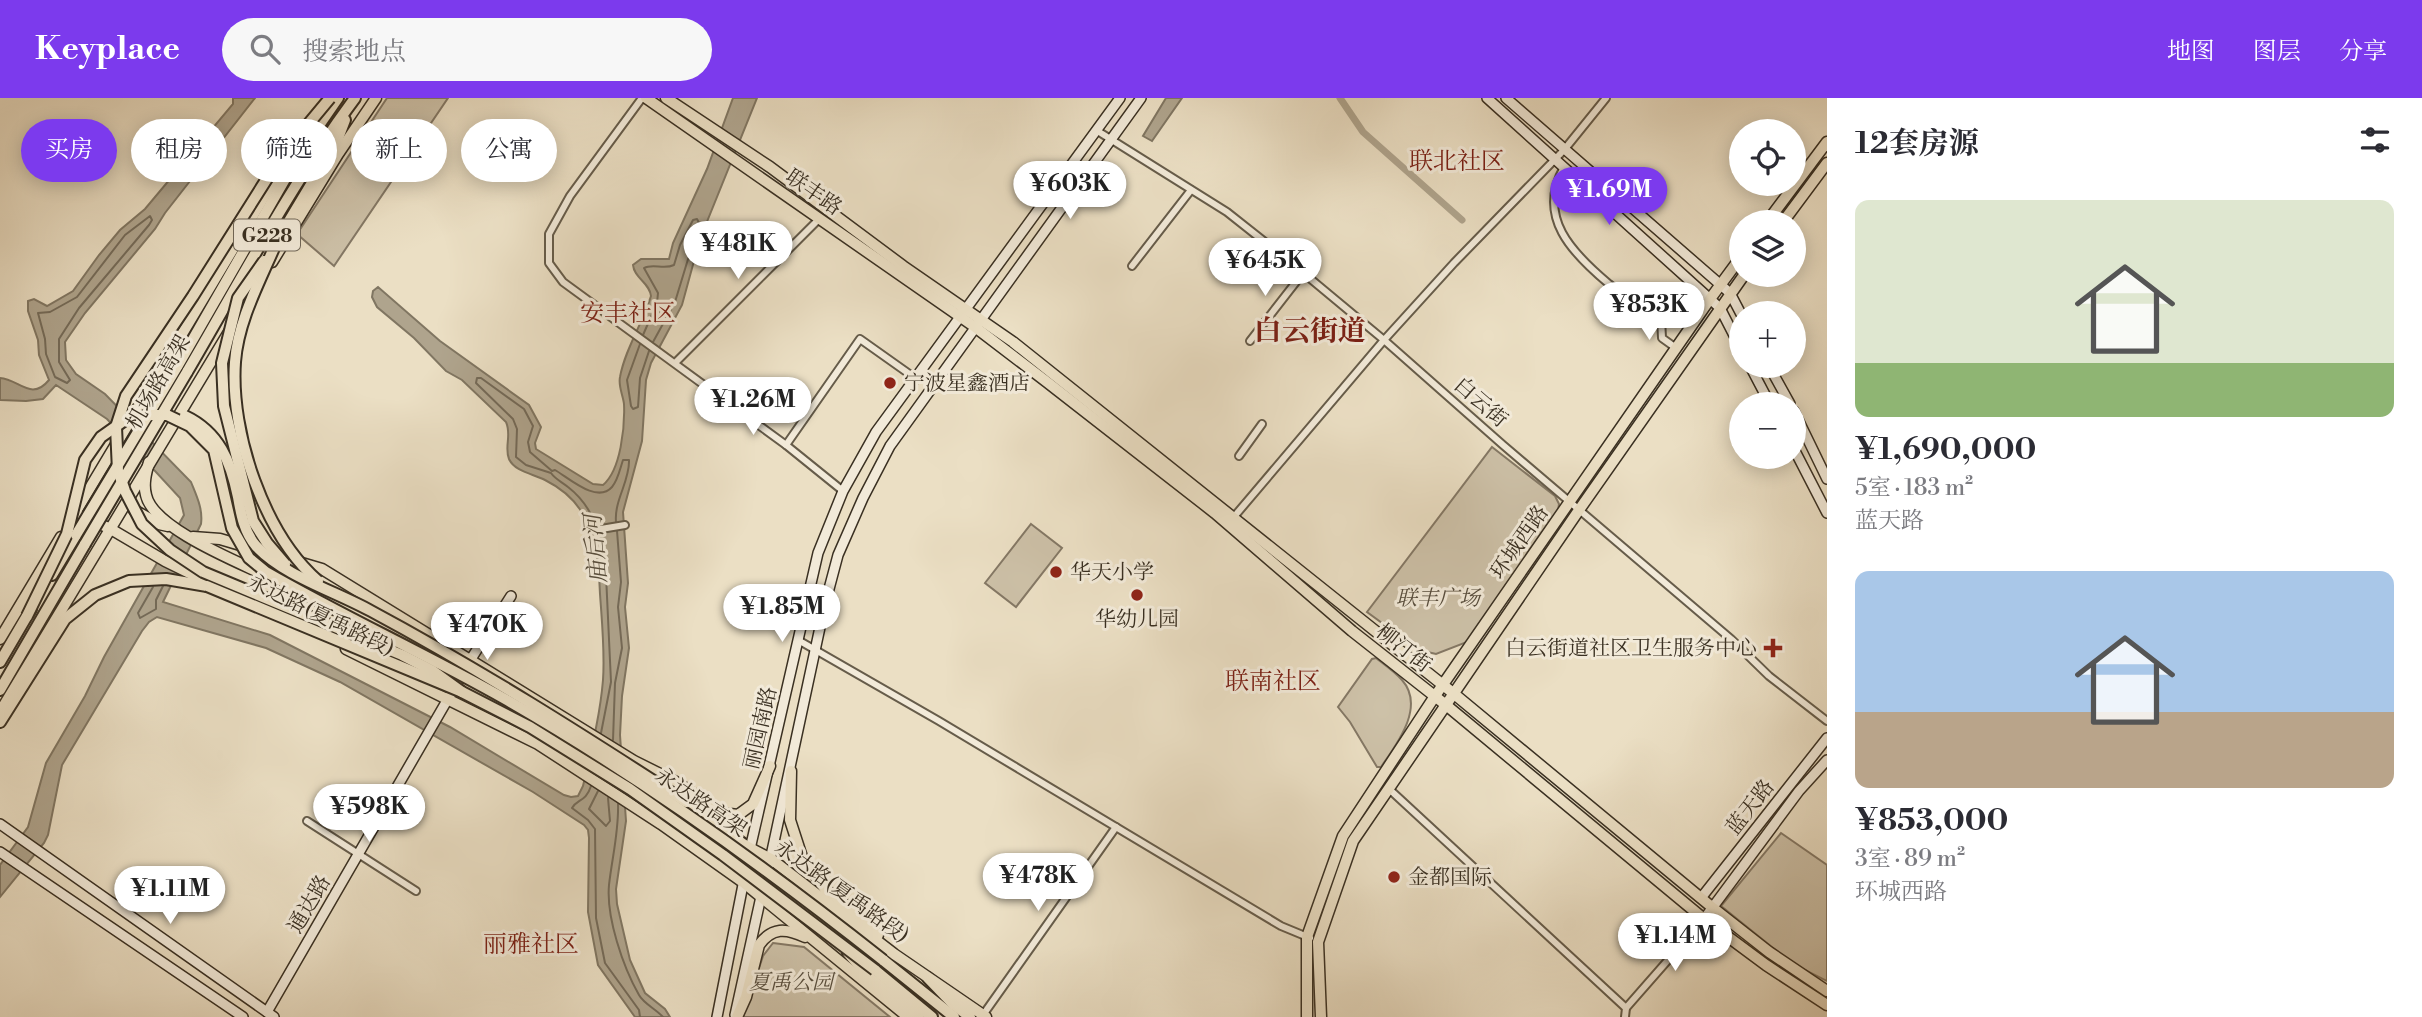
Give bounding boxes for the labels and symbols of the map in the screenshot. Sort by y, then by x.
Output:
district label: 联北社区 [1409,147,1505,177]
pin: ¥603K [1021,162,1119,221]
street label: 联丰路 [780,164,847,222]
pin: ¥1.69M [1552,167,1666,227]
road number: G228 [234,220,300,251]
pin: ¥481K [689,222,787,281]
pin: ¥645K [1216,238,1314,298]
pin: ¥853K [1600,282,1698,342]
district label: 安丰社区 [580,299,676,329]
district label: 白云街道 [1254,314,1366,349]
street label: 机场路高架 [121,331,196,434]
place label: 宁波星鑫酒店 [904,371,1030,397]
street label: 白云街 [1448,372,1513,433]
marker: 宁波星鑫酒店 [882,375,898,391]
pin: ¥1.26M [696,378,810,437]
street label: 环城西路 [1485,501,1555,584]
water label: 庙后河 [579,509,613,585]
place label: 华天小学 [1070,560,1154,586]
marker: 华天小学 [1048,564,1064,580]
street label: 永达路(夏禹路段) [243,569,398,663]
pin: ¥1.85M [725,584,839,644]
park label: 联丰广场 [1396,586,1482,612]
marker: 华幼儿园 [1129,587,1145,603]
pin: ¥470K [438,602,536,662]
place label: 华幼儿园 [1095,607,1179,633]
street label: 柳汀街 [1371,619,1436,678]
place label: 白云街道社区卫生服务中心 [1505,636,1757,662]
marker: 白云街道社区卫生服务中心 [1763,638,1783,658]
district label: 联南社区 [1225,667,1321,697]
street label: 丽园南路 [739,684,783,772]
street label: 永达路高架 [650,763,751,843]
street label: 蓝天路 [1721,775,1780,840]
pin: ¥598K [320,784,418,844]
street label: 永达路(夏禹路段) [769,834,914,949]
pin: ¥478K [989,854,1087,913]
place label: 金都国际 [1408,865,1492,891]
pin: ¥1.11M [113,866,227,926]
marker: 金都国际 [1386,869,1402,885]
street label: 通达路 [283,871,337,938]
pin: ¥1.14M [1618,914,1732,973]
district label: 丽雅社区 [483,930,579,960]
park label: 夏禹公园 [749,970,836,996]

